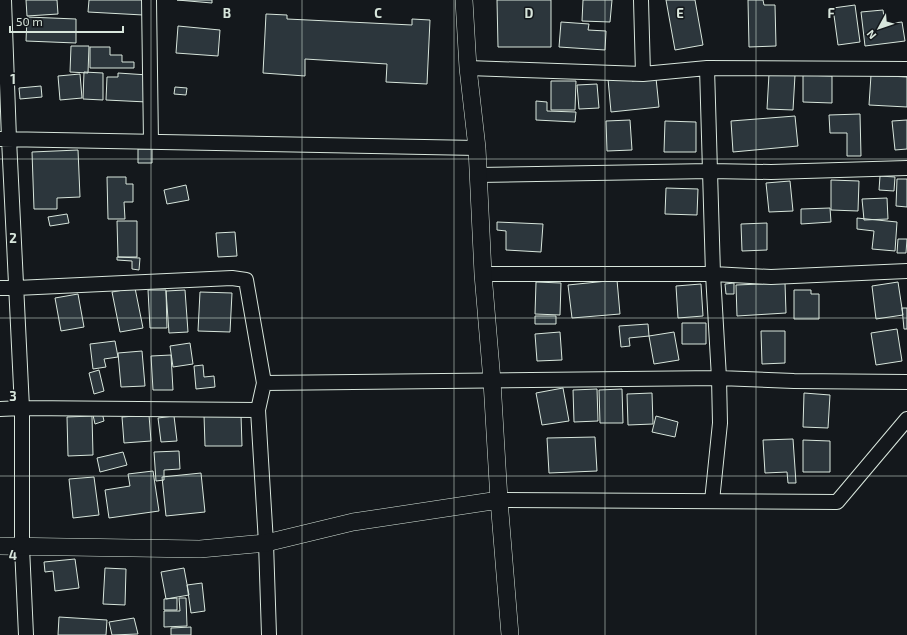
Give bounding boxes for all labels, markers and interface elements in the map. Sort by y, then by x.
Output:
text: B [223,5,231,21]
text: C [374,5,382,21]
text: D [525,5,534,21]
text: E [676,5,684,21]
text: F [827,5,835,21]
scale bar [10,8,123,34]
north arrow [859,8,899,48]
text: 50 m [16,14,43,28]
text: N [863,27,878,42]
text: 1 [10,71,16,87]
text: 2 [9,230,17,246]
text: 3 [9,388,17,404]
text: 4 [9,547,17,563]

